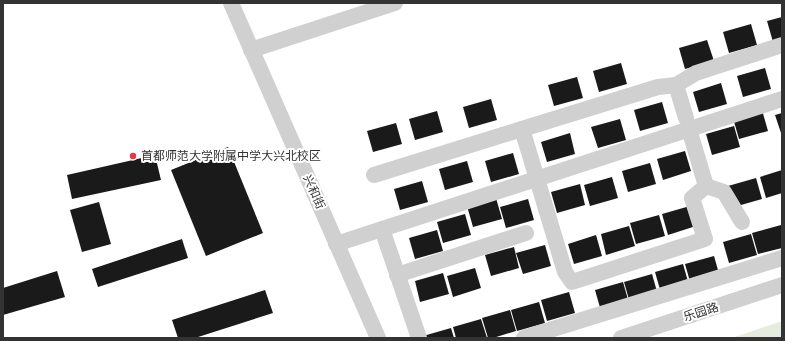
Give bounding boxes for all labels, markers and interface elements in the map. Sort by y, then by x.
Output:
place label: 首都师范大学附属中学大兴北校区 [141,148,321,163]
marker: 首都师范大学附属中学大兴北校区 [128,151,138,161]
street label: 兴和街 [300,172,329,211]
street label: 乐园路 [681,299,720,324]

